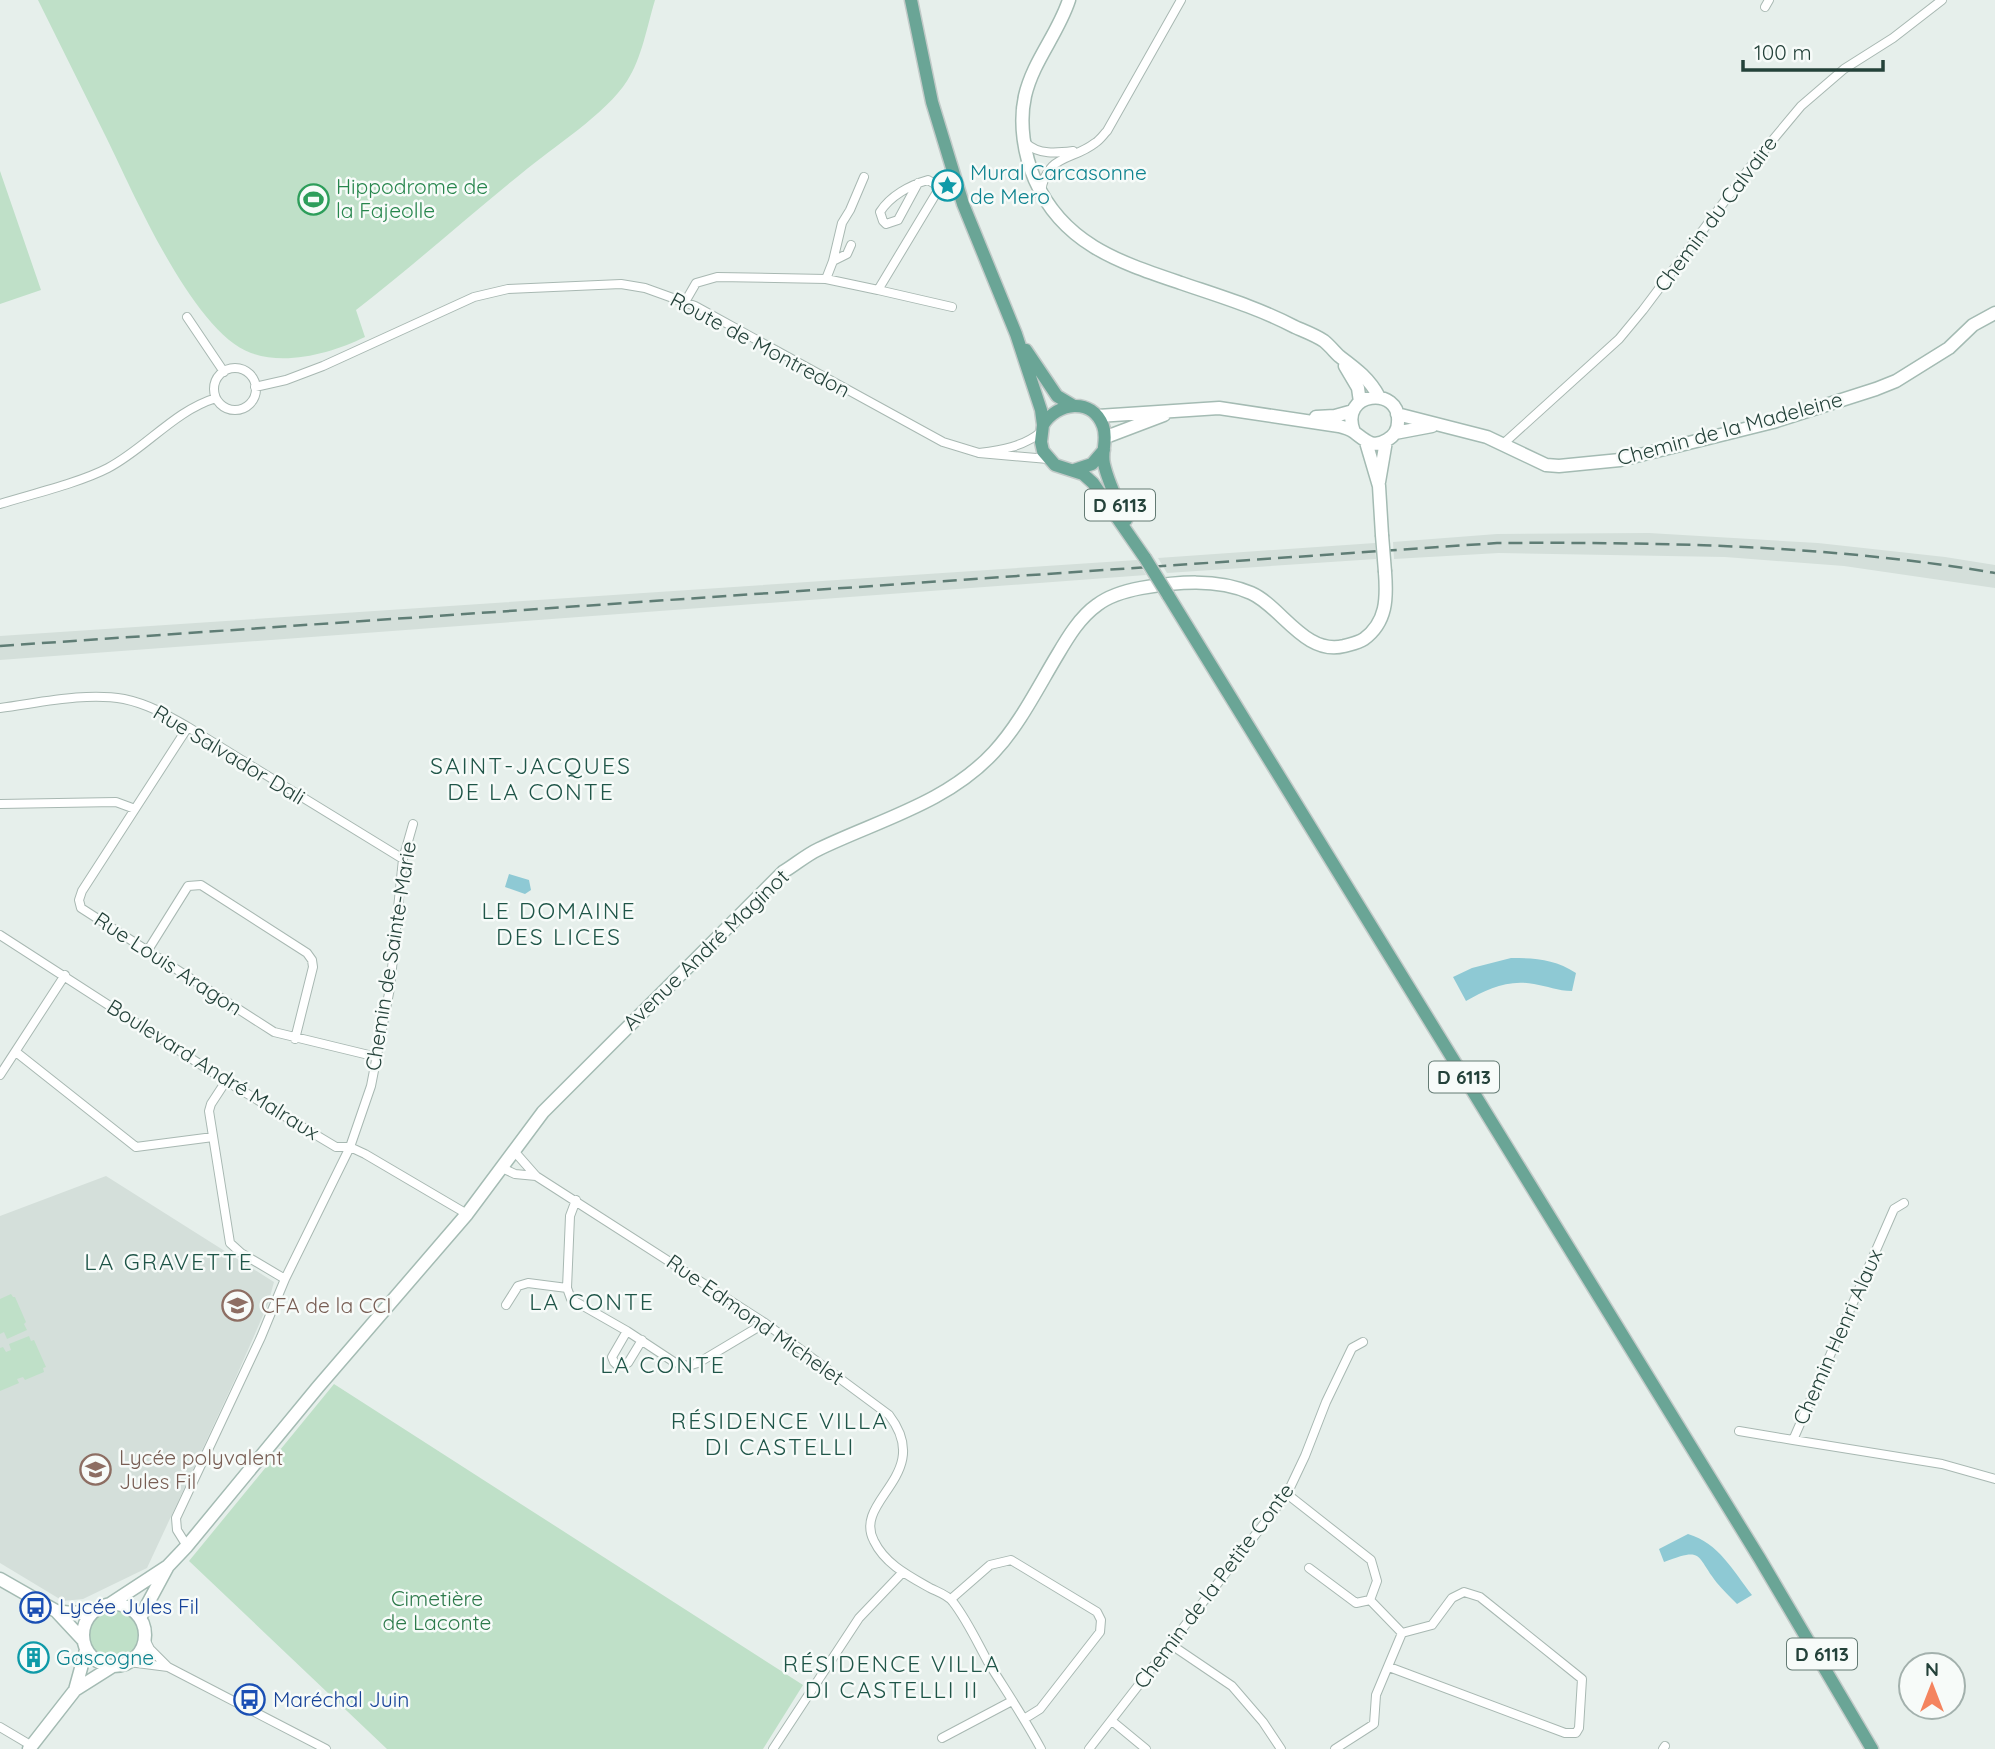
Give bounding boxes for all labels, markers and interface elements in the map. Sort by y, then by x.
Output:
scale bar [1743,28,1883,72]
text: 100 m [1754,39,1812,65]
street label: Chemin du Calvaire [1648,130,1782,296]
place label: Mural Carcasonne de Mero [970,159,1147,209]
place icon: Mural Carcasonne de Mero [930,168,964,202]
place label: Hippodrome de la Fajeolle [336,173,488,223]
sports icon: Hippodrome de la Fajeolle [296,182,330,216]
street label: Route de Montredon [666,286,855,403]
street label: Chemin de la Madeleine [1614,385,1845,471]
road number: D 6113 [1085,490,1155,520]
street label: Rue Salvador Dali [149,699,310,810]
district label: SAINT-JACQUES DE LA CONTE [430,751,632,806]
street label: Chemin de Sainte-Marie [359,839,421,1073]
street label: Avenue André Maginot [617,863,794,1035]
district label: LE DOMAINE DES LICES [481,896,637,951]
street label: Rue Louis Aragon [90,906,247,1021]
street label: Boulevard André Malraux [102,993,325,1145]
road number: D 6113 [1429,1062,1499,1092]
street label: Chemin Henri Alaux [1787,1245,1888,1428]
district label: LA GRAVETTE [84,1247,254,1276]
street label: Rue Edmond Michelet [662,1248,849,1390]
district label: LA CONTE [529,1287,655,1316]
school or university icon: CFA de la CCI [221,1289,255,1323]
place label: CFA de la CCI [261,1292,392,1318]
district label: LA CONTE [600,1350,726,1379]
district label: RÉSIDENCE VILLA DI CASTELLI [671,1406,889,1461]
place label: Lycée polyvalent Jules Fil [119,1444,283,1494]
school or university icon: Lycée polyvalent Jules Fil [79,1453,113,1487]
street label: Chemin de la Petite Conte [1127,1478,1299,1693]
park label: Cimetière de Laconte [383,1585,491,1635]
bus stop icon: Lycée Jules Fil [19,1590,53,1624]
place label: Lycée Jules Fil [59,1593,199,1619]
road number: D 6113 [1787,1638,1857,1670]
building icon: Gascogne [16,1641,50,1675]
place label: Gascogne [56,1644,154,1670]
district label: RÉSIDENCE VILLA DI CASTELLI II [783,1649,1001,1704]
north arrow [1897,1651,1967,1721]
text: N [1925,1657,1939,1681]
bus stop icon: Maréchal Juin [233,1683,267,1717]
place label: Maréchal Juin [273,1686,409,1712]

